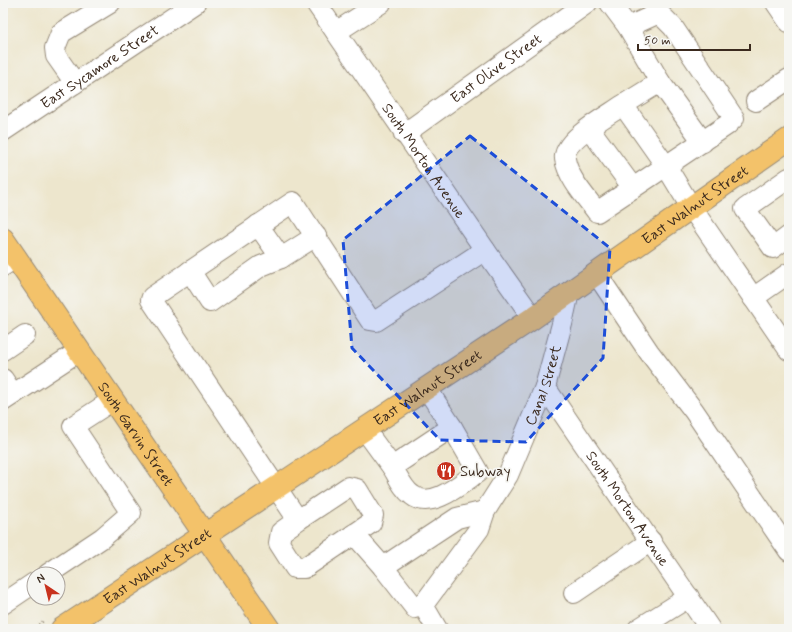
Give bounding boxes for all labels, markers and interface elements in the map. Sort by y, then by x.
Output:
street label: East Sycamore Street [37,21,163,114]
scale bar [638,26,750,52]
street label: East Olive Street [447,29,546,109]
text: 50 m [644,33,671,49]
street label: South Morton Avenue [377,100,470,223]
street label: East Walnut Street [638,161,753,250]
street label: Canal Street [521,343,567,429]
street label: East Walnut Street [370,345,486,431]
street label: South Garvin Street [92,378,178,491]
street label: South Morton Avenue [581,447,673,571]
restaurant icon: Subway [435,460,457,482]
place label: Subway [460,462,511,482]
street label: East Walnut Street [100,524,216,610]
north arrow [26,566,66,606]
text: N [34,571,48,586]

